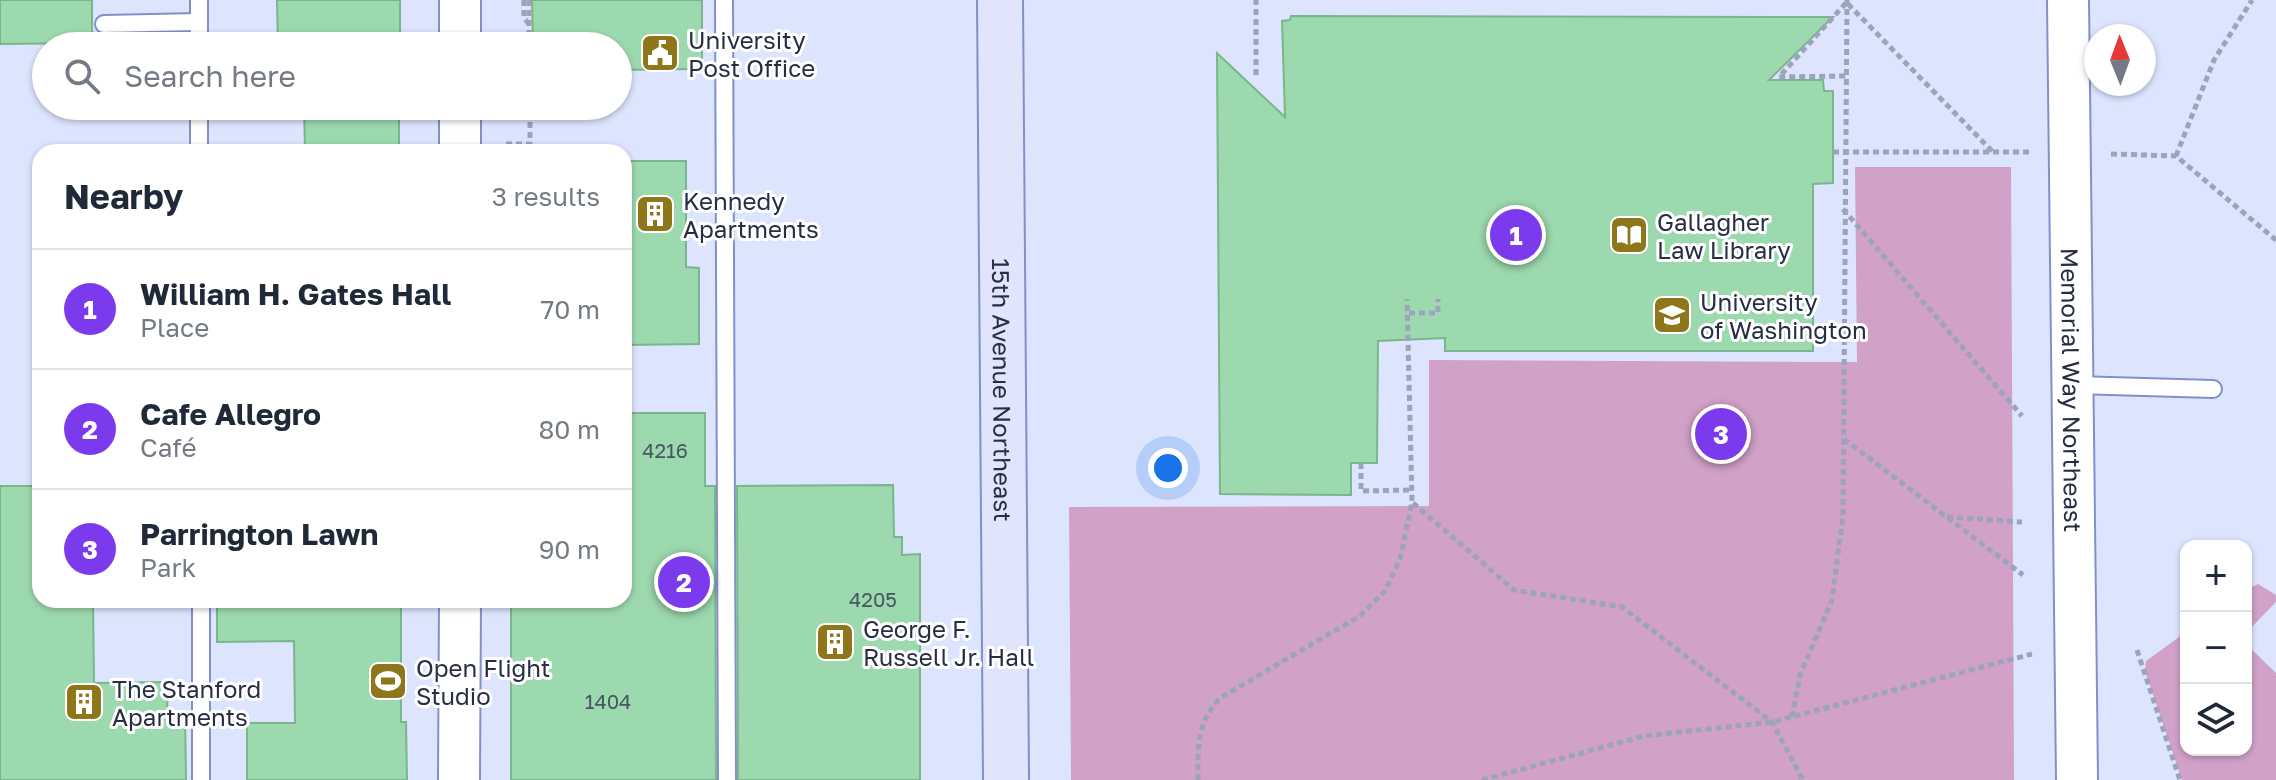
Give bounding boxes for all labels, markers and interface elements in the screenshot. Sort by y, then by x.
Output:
north arrow [2084,24,2156,96]
place label: University Post Office [688,25,815,82]
search box [32,32,632,120]
public building icon: University Post Office [639,32,681,74]
icon: search [60,54,104,98]
text: Search here [124,58,296,94]
text: Nearby [64,176,184,216]
text: 3 results [492,181,600,212]
place label: Kennedy Apartments [683,186,819,243]
building icon: Kennedy Apartments [634,193,676,235]
pin: 1 [1490,205,1542,265]
place label: Gallagher Law Library [1657,207,1791,264]
library icon: Gallagher Law Library [1608,214,1650,256]
street label: Memorial Way Northeast [2056,248,2089,532]
street label: 15th Avenue Northeast [987,258,1019,522]
text: William H. Gates Hall [140,276,451,312]
place label: University of Washington [1700,287,1867,344]
text: 1 [83,294,97,325]
text: 70 m [541,294,600,325]
school or university icon: University of Washington [1651,294,1693,336]
text: Place [140,312,209,343]
text: Cafe Allegro [140,396,321,432]
pin: 3 [1695,404,1747,464]
text: 2 [82,414,98,445]
text: 80 m [539,414,600,445]
text: Café [140,432,197,463]
house number: 4216 [642,438,688,462]
your location [1148,448,1188,488]
text: Parrington Lawn [140,516,378,552]
text: 3 [82,534,98,565]
text: 90 m [539,534,600,565]
map controls [2180,540,2252,756]
button: + [2180,540,2252,612]
text: Park [140,552,196,583]
pin: 2 [658,552,710,612]
house number: 4205 [849,587,897,611]
button: − [2180,612,2252,684]
place label: George F. Russell Jr. Hall [863,614,1034,671]
building icon: George F. Russell Jr. Hall [814,621,856,663]
place label: Open Flight Studio [416,653,550,710]
sports icon: Open Flight Studio [367,660,409,702]
place label: The Stanford Apartments [112,674,261,731]
building icon: The Stanford Apartments [63,681,105,723]
button: layers [2180,684,2252,756]
house number: 1404 [585,689,631,713]

